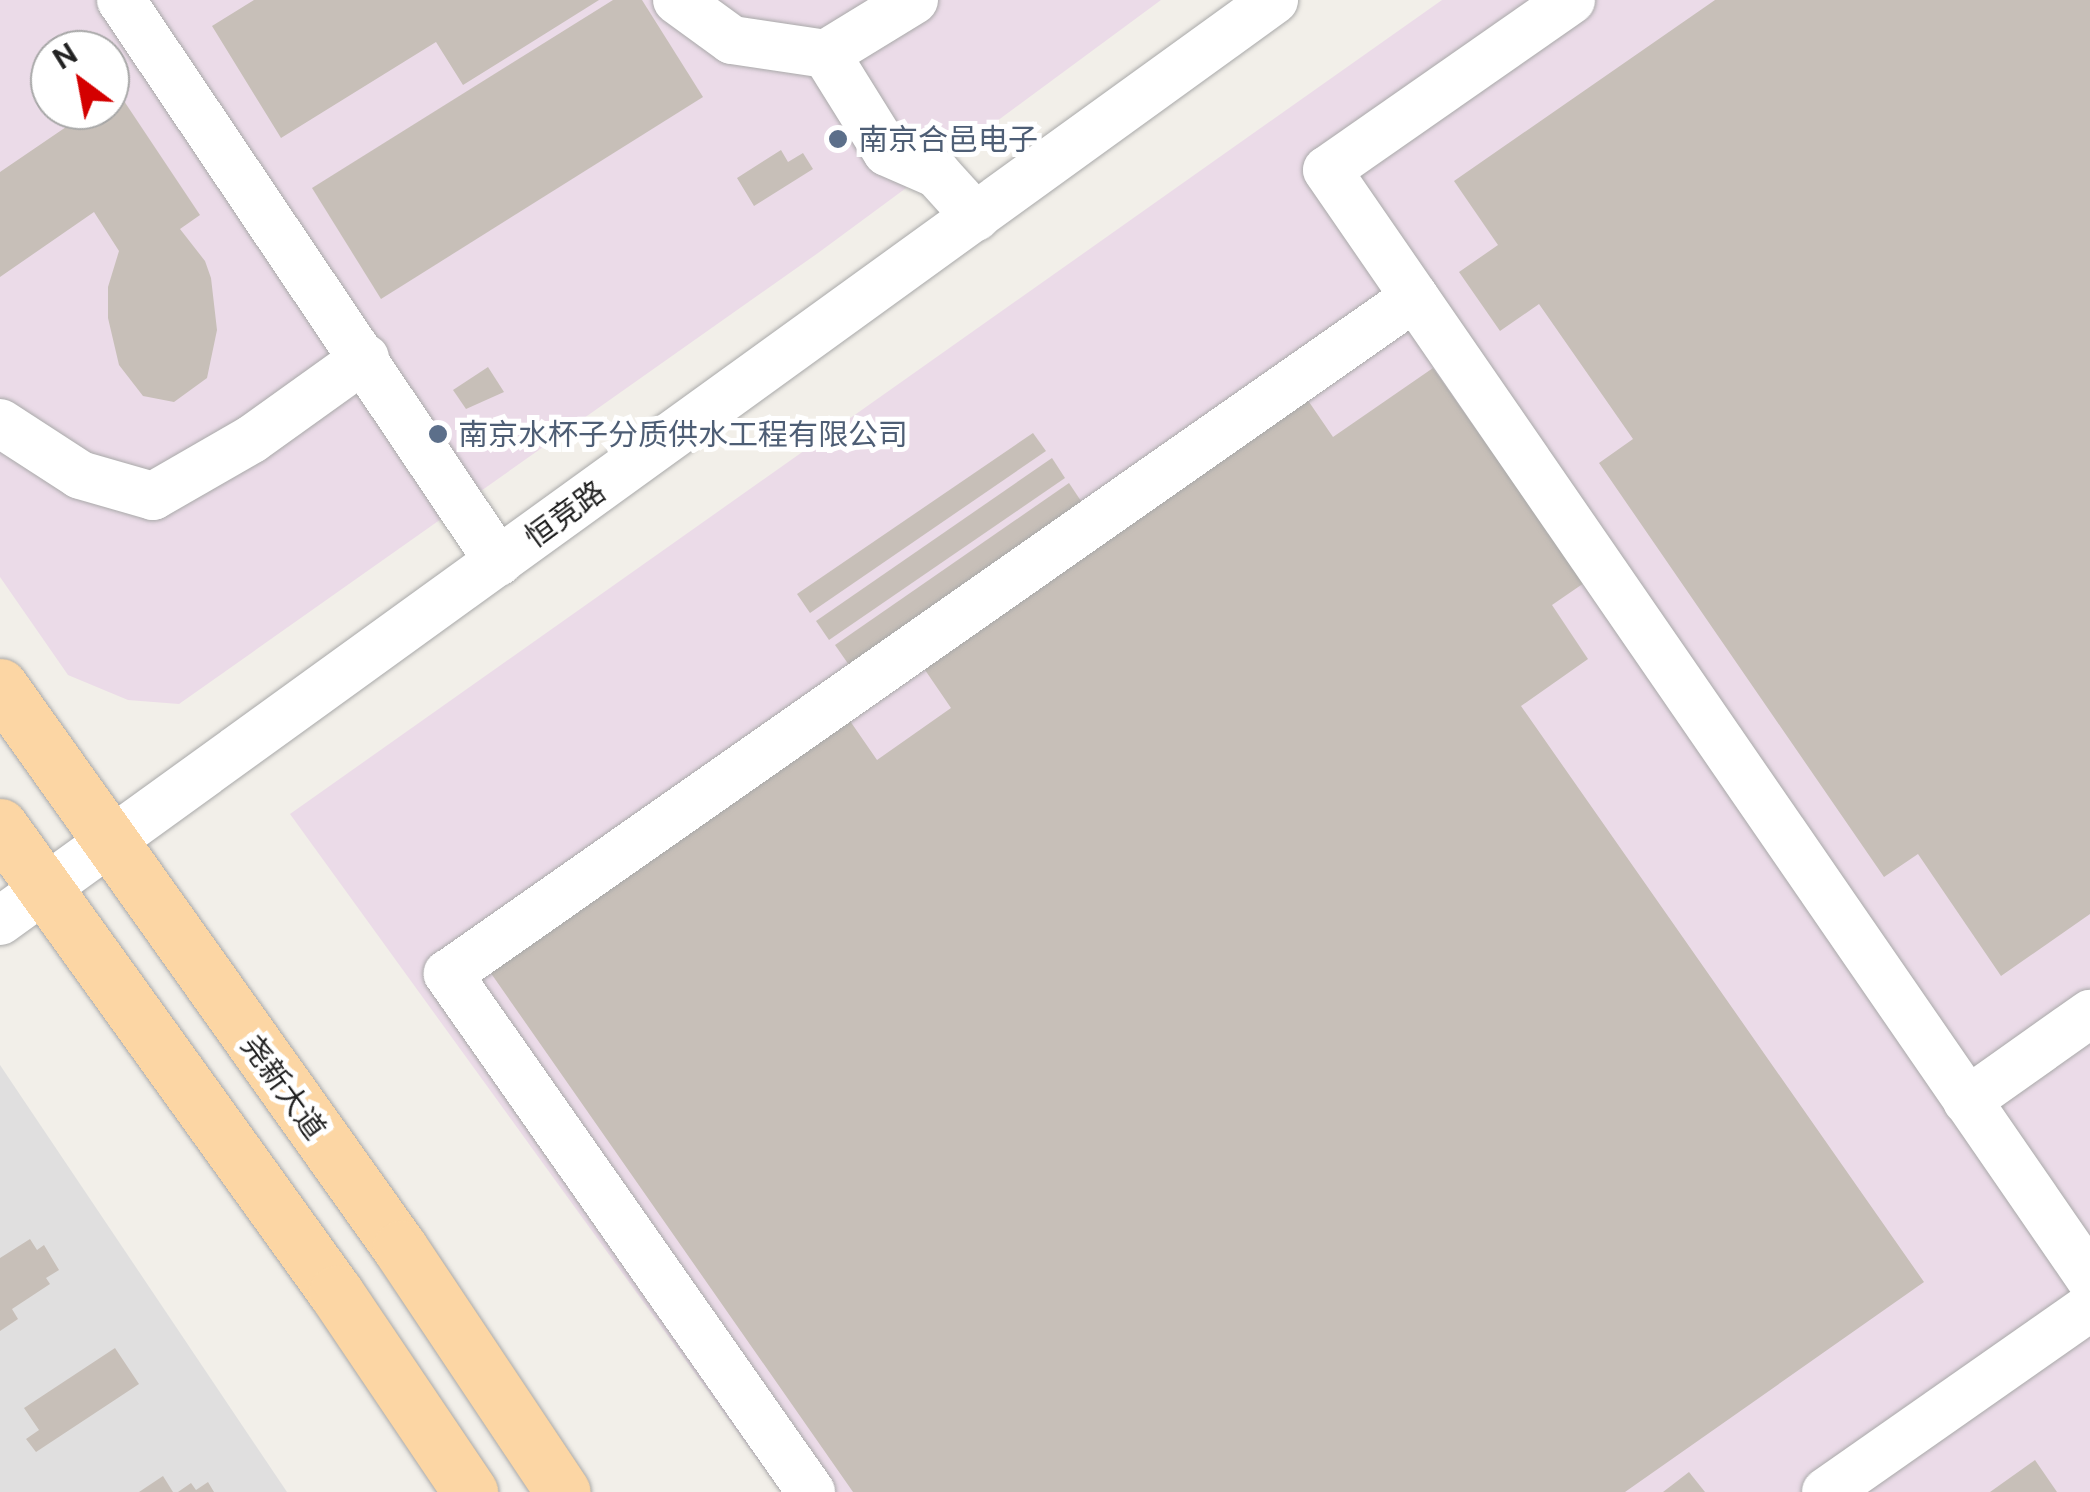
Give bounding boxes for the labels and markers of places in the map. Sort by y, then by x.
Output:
place label: 南京合邑电子 [858,121,1038,157]
marker: 南京合邑电子 [827,128,849,150]
place label: 南京水杯子分质供水工程有限公司 [458,416,908,452]
marker: 南京水杯子分质供水工程有限公司 [427,423,449,445]

